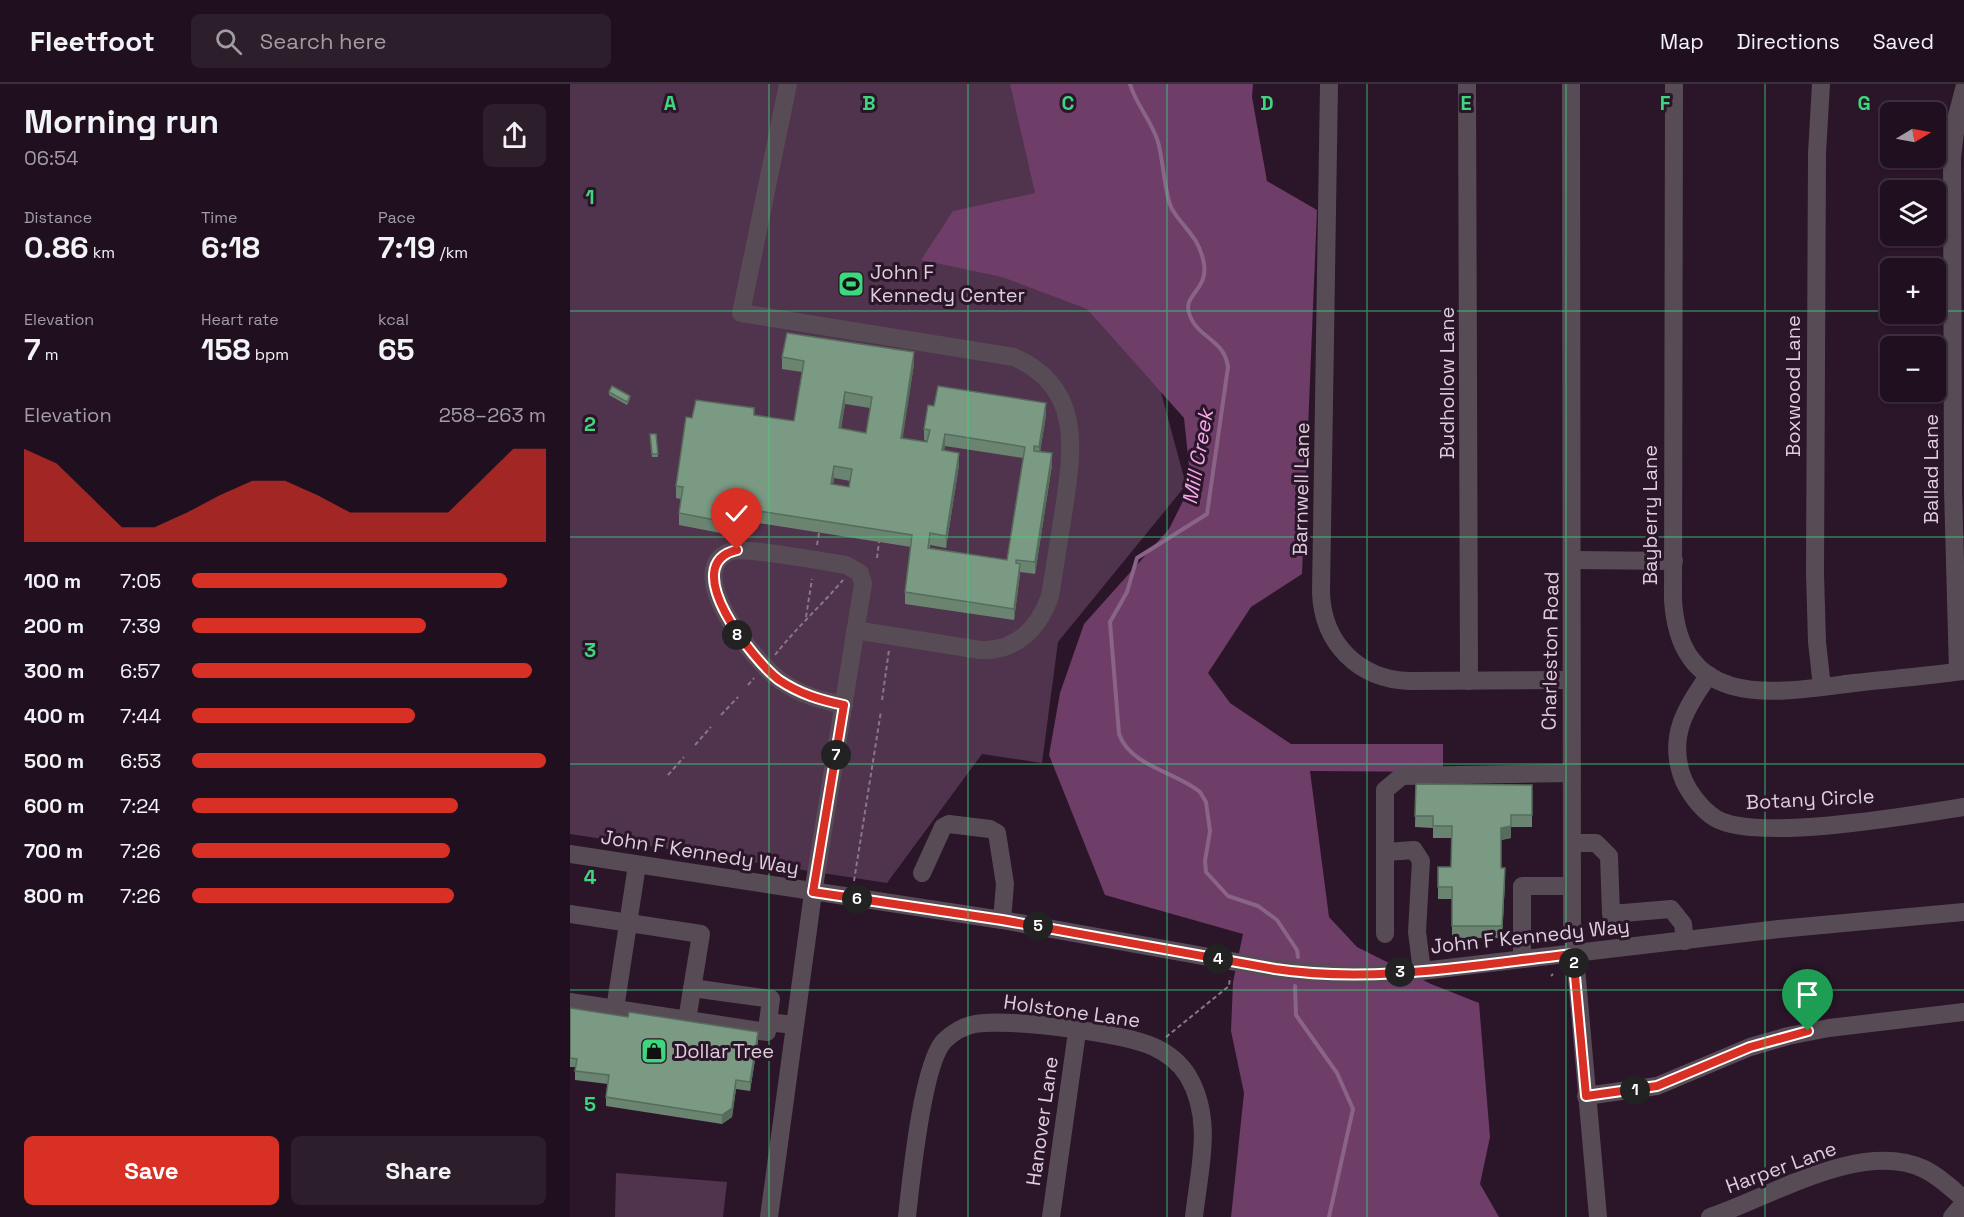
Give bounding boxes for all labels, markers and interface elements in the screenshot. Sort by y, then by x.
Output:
search box [191,14,611,68]
text: Fleetfoot [30,23,155,59]
icon: search [212,25,245,58]
text: Search here [260,27,387,55]
text: Map [1660,28,1704,55]
text: Directions [1737,28,1840,55]
text: Saved [1873,28,1934,55]
text: A [664,90,677,116]
text: B [862,90,876,116]
text: C [1062,90,1075,116]
text: D [1260,90,1274,116]
text: E [1460,90,1472,116]
text: F [1660,90,1671,116]
text: G [1857,90,1871,116]
text: Morning run [24,101,219,143]
north arrow [1880,102,1946,168]
map controls [1880,102,1946,402]
button: share [483,104,546,167]
text: 06:54 [24,145,79,171]
button: layers [1880,180,1946,246]
text: 1 [585,184,595,210]
text: Distance [24,207,92,228]
text: Time [201,207,237,228]
text: Pace [378,207,415,228]
text: 0.86 [24,228,89,267]
text: 6:18 [201,228,260,267]
text: 7:19 [378,228,436,267]
text: km [89,242,115,263]
text: /km [436,242,468,263]
button: + [1880,258,1946,324]
place label: John F Kennedy Center [870,259,1025,308]
sports icon: John F Kennedy Center [836,269,866,299]
street label: Budhollow Lane [1434,307,1460,459]
text: Elevation [24,309,94,330]
text: Heart rate [201,309,279,330]
text: kcal [378,309,409,330]
street label: Boxwood Lane [1780,315,1806,457]
text: 7 [24,330,41,369]
text: 158 [201,330,251,369]
text: 65 [378,330,415,369]
button: − [1880,336,1946,402]
text: m [41,344,59,365]
text: bpm [251,344,289,365]
text: Elevation [24,402,112,428]
text: 258–263 m [439,402,546,428]
water label: Mill Creek [1176,405,1220,507]
text: 2 [584,411,596,437]
street label: Ballad Lane [1918,414,1944,524]
street label: Barnwell Lane [1287,422,1315,556]
street label: Bayberry Lane [1637,445,1663,585]
pin [711,488,762,550]
icon: check [720,497,753,530]
text: 100 m [24,568,81,594]
text: 7:05 [120,568,161,594]
street label: Charleston Road [1536,571,1564,731]
text: 200 m [24,613,84,639]
text: 7:39 [120,613,161,639]
pin: 8 [722,620,752,650]
text: 8 [732,624,742,645]
text: 3 [584,637,596,663]
text: 300 m [24,658,84,684]
text: 6:57 [120,658,160,684]
text: 400 m [24,703,85,729]
text: 7:44 [120,703,161,729]
pin: 7 [821,740,851,770]
text: 7 [832,744,840,765]
text: 500 m [24,748,84,774]
text: 6:53 [120,748,161,774]
street label: Botany Circle [1745,783,1875,815]
text: 600 m [24,793,84,819]
text: 7:24 [120,793,160,819]
street label: John F Kennedy Way [599,824,801,880]
text: 700 m [24,838,83,864]
text: 7:26 [120,838,161,864]
text: 4 [584,864,597,890]
text: 800 m [24,883,84,909]
text: 7:26 [120,883,161,909]
pin: 6 [842,884,872,914]
text: 6 [852,888,862,909]
pin: 5 [1023,911,1053,941]
street label: John F Kennedy Way [1429,913,1631,959]
text: 5 [1033,915,1043,936]
pin: 4 [1203,944,1233,974]
text: 4 [1213,948,1223,969]
pin: 2 [1559,948,1589,978]
text: 2 [1569,952,1579,973]
pin: 3 [1385,957,1415,987]
text: 3 [1395,961,1405,982]
pin [1782,969,1833,1031]
icon: arrive [1791,978,1824,1011]
street label: Holstone Lane [1002,989,1142,1033]
shop icon: Dollar Tree [639,1036,669,1066]
place label: Dollar Tree [674,1038,774,1064]
street label: Hanover Lane [1020,1055,1064,1187]
pin: 1 [1620,1075,1650,1105]
text: 1 [1631,1079,1639,1100]
text: 5 [584,1091,596,1117]
street label: Harper Lane [1722,1135,1840,1199]
button: Save [24,1136,279,1205]
button: Share [291,1136,546,1205]

